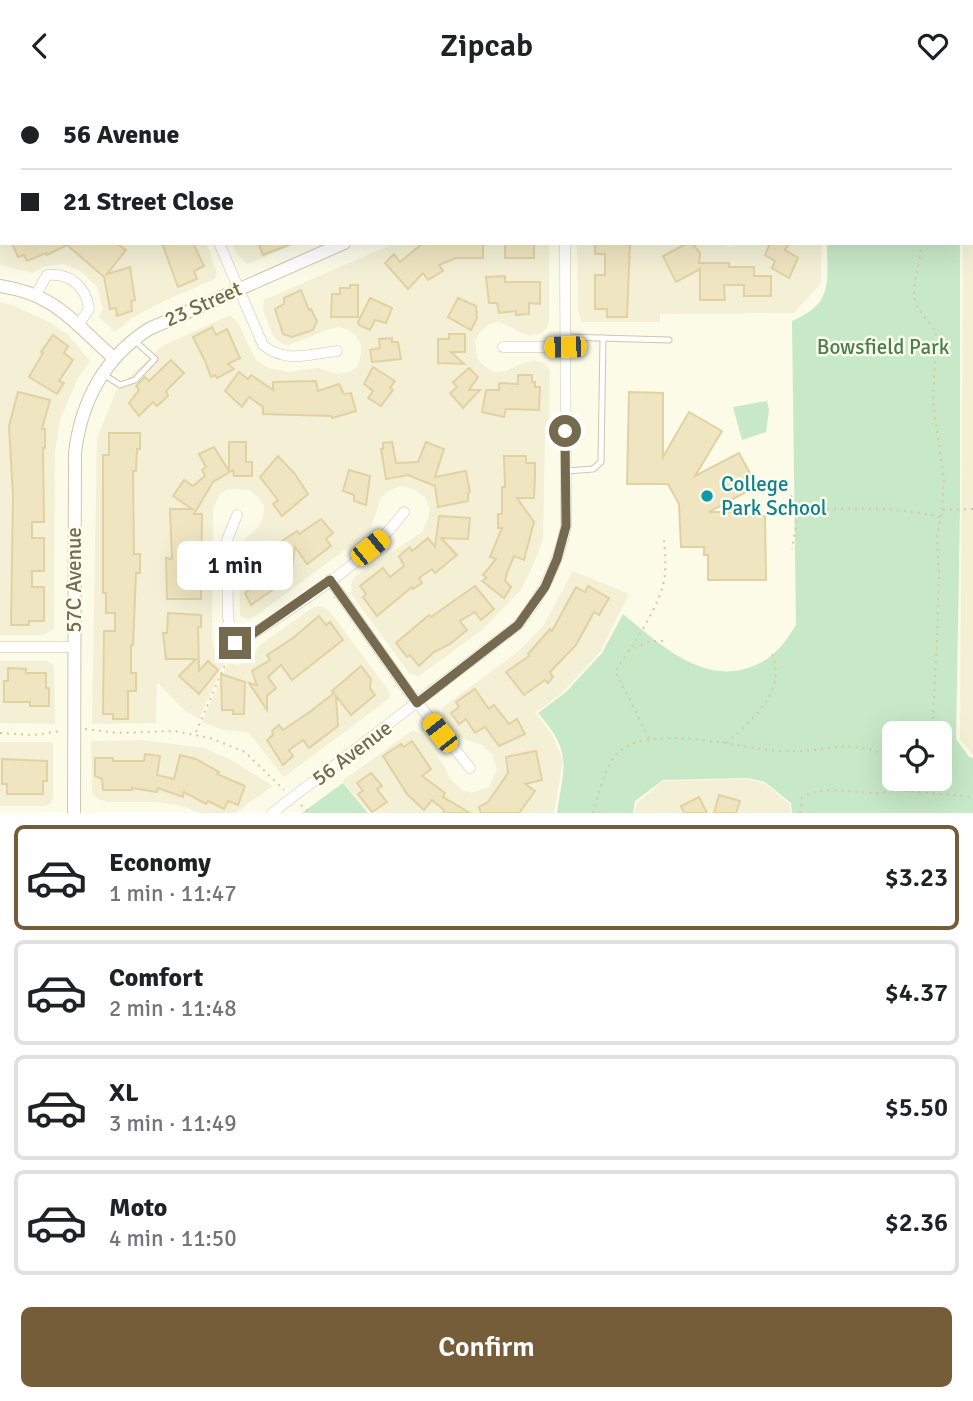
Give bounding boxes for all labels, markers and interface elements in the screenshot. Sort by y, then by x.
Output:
text: Zipcab [440,26,533,65]
icon: back [21,27,59,65]
icon: heart [914,27,952,65]
text: 56 Avenue [63,119,179,151]
text: 21 Street Close [63,186,234,218]
street label: 23 Street [160,275,246,333]
park label: Bowsfield Park [817,334,950,360]
car [544,336,587,358]
route start [549,415,581,447]
place label: College Park School [721,471,827,521]
marker: College Park School [699,488,715,504]
street label: 57C Avenue [61,527,87,633]
car [348,527,393,569]
callout: 1 min [177,541,293,591]
text: 1 min [207,551,263,580]
route end [219,627,251,659]
car [419,710,462,756]
street label: 56 Avenue [307,715,397,791]
map controls [882,721,952,791]
button: locate [882,721,952,791]
icon: car [25,846,88,909]
text: Economy [109,847,211,879]
text: $3.23 [885,862,948,894]
text: 1 min · 11:47 [109,879,237,908]
icon: car [25,961,88,1024]
text: Comfort [109,962,203,994]
text: $4.37 [885,977,948,1009]
text: 2 min · 11:48 [109,994,237,1023]
icon: car [25,1076,88,1139]
text: XL [109,1077,139,1109]
text: $5.50 [885,1092,948,1124]
text: 3 min · 11:49 [109,1109,237,1138]
icon: car [25,1191,88,1254]
text: Moto [109,1192,167,1224]
text: $2.36 [885,1207,948,1239]
text: 4 min · 11:50 [109,1224,237,1253]
button: Confirm [21,1307,952,1387]

